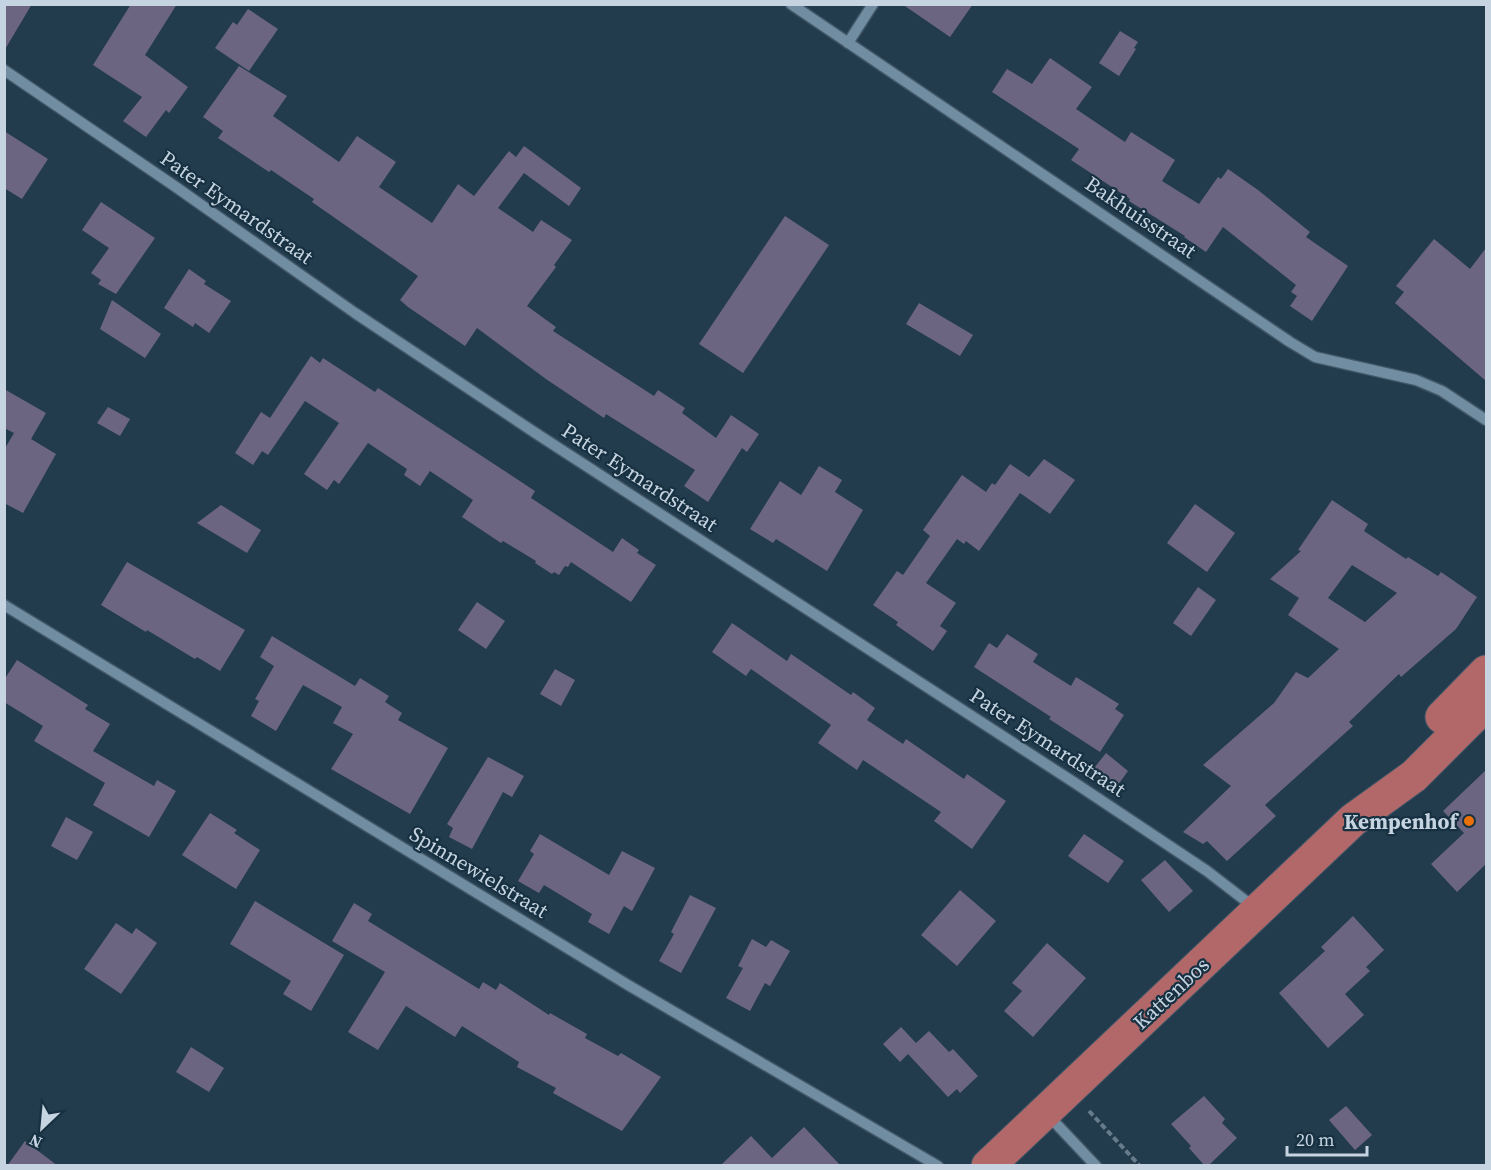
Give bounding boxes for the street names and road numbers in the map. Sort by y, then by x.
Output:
street label: Pater Eymardstraat [155,143,319,271]
street label: Bakhuisstraat [1080,169,1202,265]
street label: Pater Eymardstraat [557,416,724,538]
street label: Pater Eymardstraat [965,681,1132,803]
street label: Spinnewielstraat [404,819,554,925]
street label: Kattenbos [1127,950,1215,1036]

